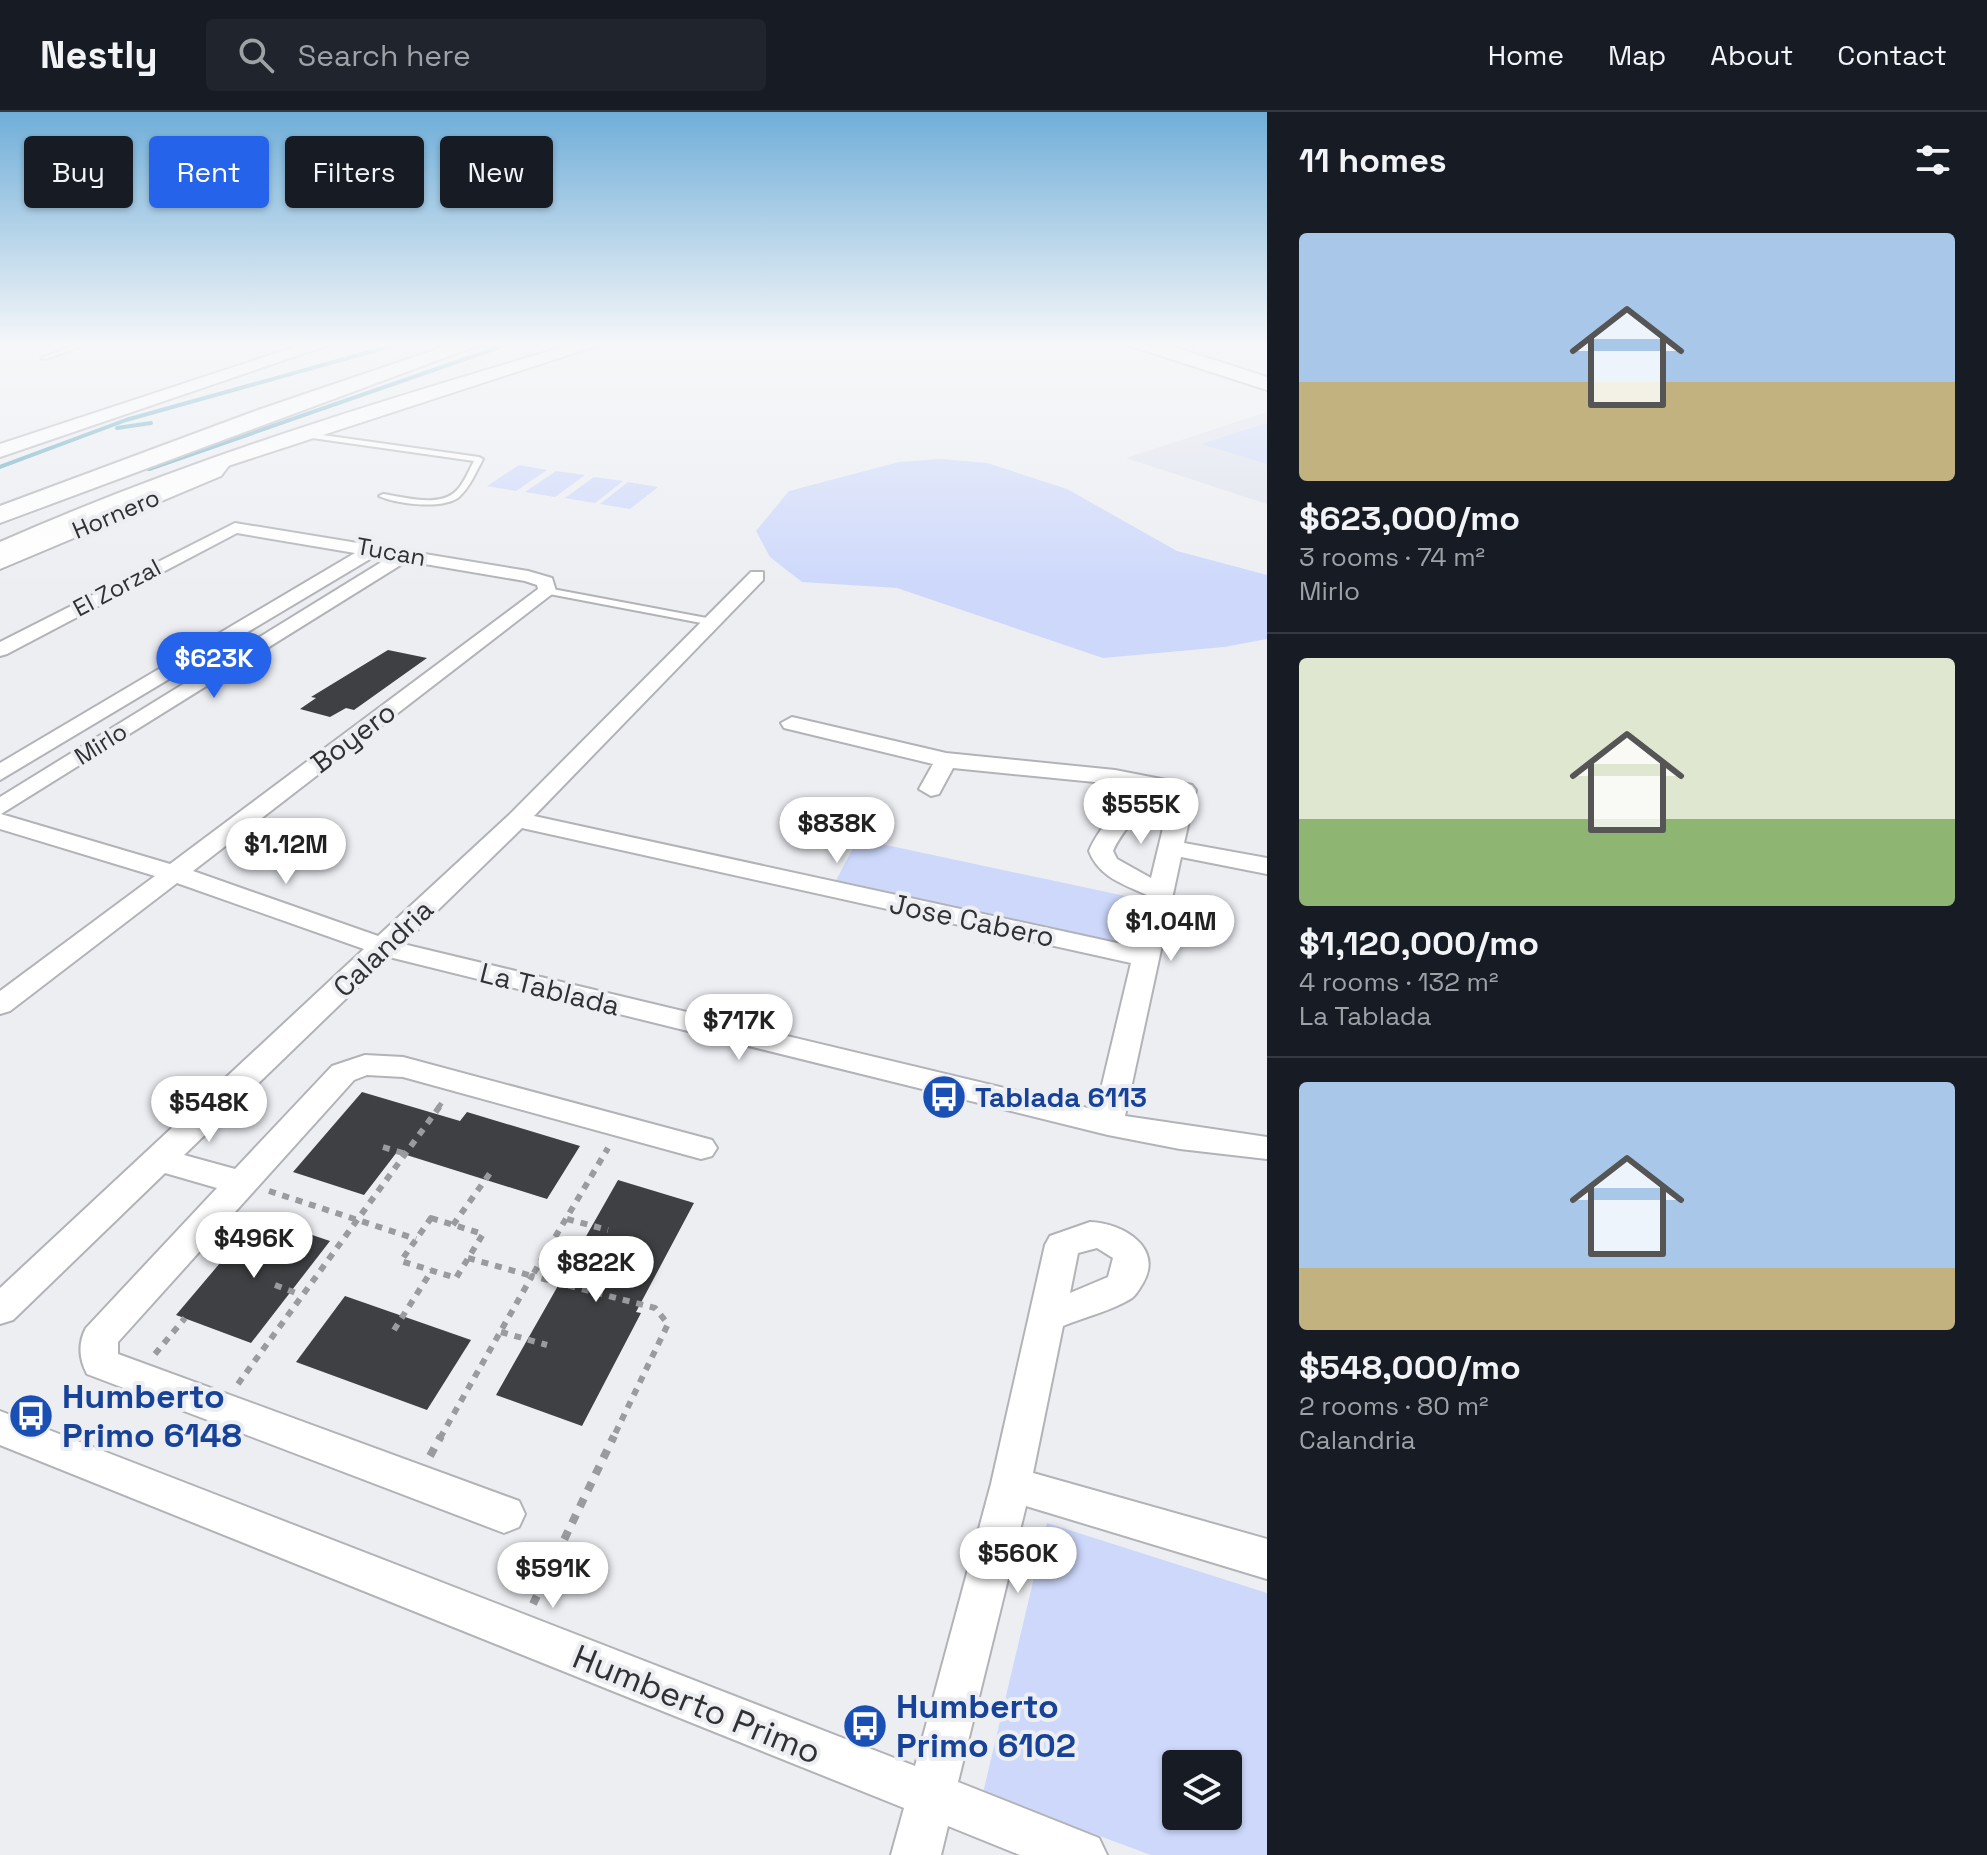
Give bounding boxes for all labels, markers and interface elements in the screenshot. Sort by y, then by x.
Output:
search box [206,19,766,91]
text: Nestly [40,31,158,79]
icon: search [234,33,278,77]
text: Search here [298,36,471,75]
text: Home [1488,37,1564,73]
text: Map [1608,37,1666,73]
text: About [1710,37,1793,73]
text: Contact [1837,37,1947,73]
chip: Buy [24,136,133,208]
chip: Rent [149,136,269,208]
chip: Filters [285,136,424,208]
chip: New [440,136,553,208]
icon: filters [1911,138,1955,182]
text: 11 homes [1299,139,1447,182]
icon: home [1555,285,1699,429]
street label: Hornero [67,481,164,546]
text: $623,000/mo [1299,497,1520,540]
street label: Tucan [354,530,428,573]
text: 3 rooms · 74 m² [1299,540,1485,574]
street label: El Zorzal [68,552,166,624]
text: Mirlo [1299,574,1360,608]
pin: $623K [158,632,270,700]
text: $623K [174,641,254,675]
street label: Boyero [303,693,403,781]
icon: home [1555,710,1699,854]
street label: Mirlo [69,715,133,772]
pin: $555K [1085,778,1197,846]
text: $555K [1102,787,1180,821]
pin: $838K [781,797,893,865]
text: $838K [797,806,877,840]
pin: $1.12M [221,818,351,886]
text: $1.12M [244,827,328,861]
street label: Jose Cabero [886,885,1058,955]
street label: Calandria [325,891,441,1005]
pin: $1.04M [1106,895,1236,963]
text: $1.04M [1125,904,1217,938]
text: $1,120,000/mo [1299,922,1539,965]
street label: La Tablada [476,954,624,1024]
text: 4 rooms · 132 m² [1299,965,1499,999]
pin: $717K [683,994,795,1062]
text: La Tablada [1299,999,1432,1033]
text: $717K [703,1003,775,1037]
bus stop icon: Tablada 6113 [920,1073,968,1121]
pin: $548K [153,1076,265,1144]
place label: Tablada 6113 [975,1079,1147,1115]
text: $548K [169,1085,249,1119]
icon: home [1555,1134,1699,1278]
pin: $496K [198,1212,310,1280]
text: $496K [214,1221,294,1255]
pin: $822K [540,1236,652,1304]
text: $822K [557,1245,635,1279]
text: $548,000/mo [1299,1346,1521,1389]
place label: Humberto Primo 6148 [62,1375,242,1457]
text: 2 rooms · 80 m² [1299,1389,1489,1423]
bus stop icon: Humberto Primo 6148 [7,1392,55,1440]
text: Calandria [1299,1423,1416,1457]
pin: $560K [962,1527,1074,1595]
text: $560K [978,1536,1058,1570]
pin: $591K [497,1542,609,1610]
text: $591K [515,1551,591,1585]
street label: Humberto Primo [566,1635,827,1774]
place label: Humberto Primo 6102 [896,1685,1076,1767]
bus stop icon: Humberto Primo 6102 [841,1702,889,1750]
map controls [1162,1750,1242,1830]
button: layers [1162,1750,1242,1830]

